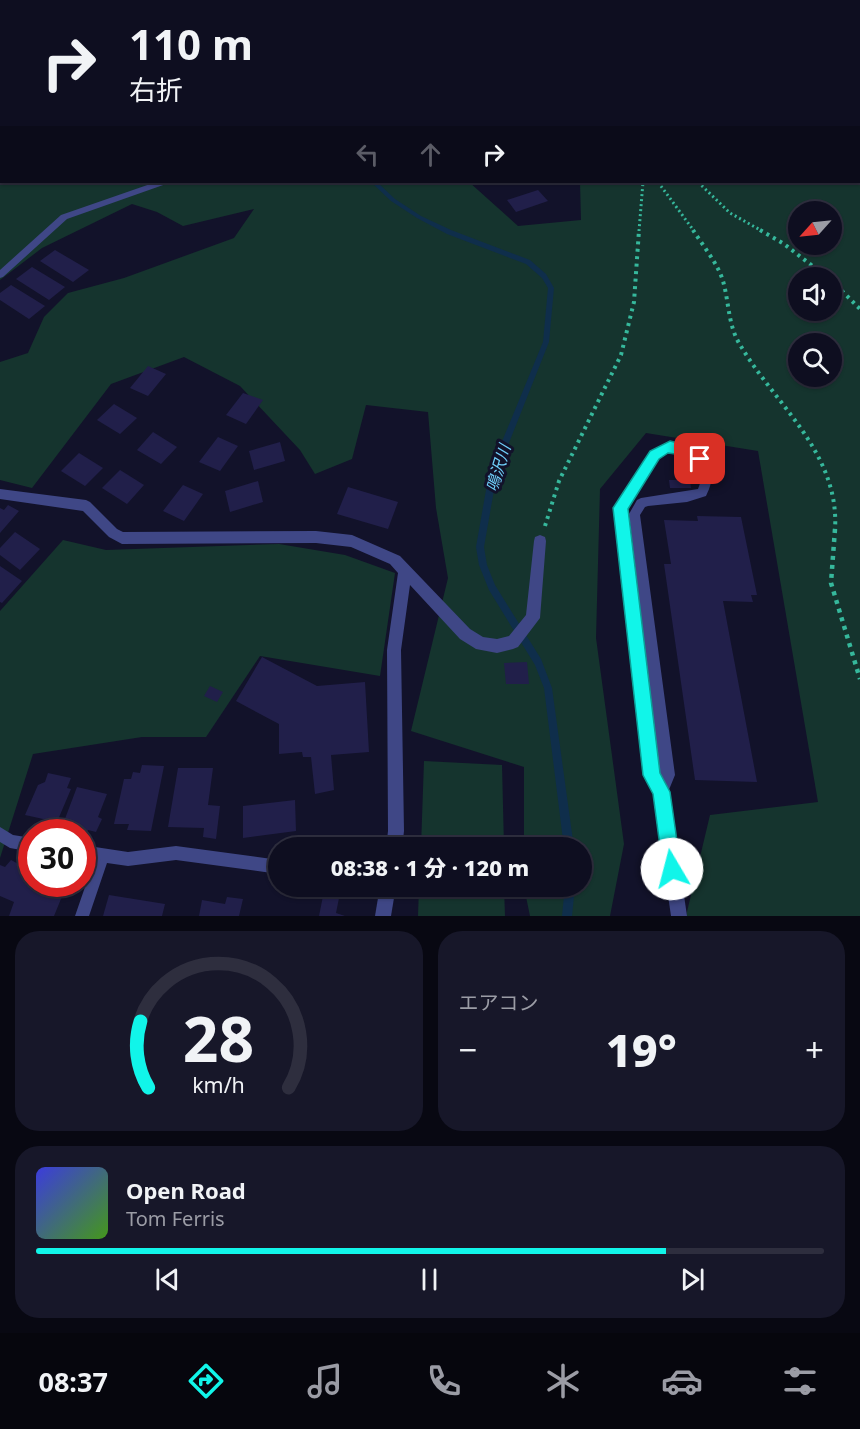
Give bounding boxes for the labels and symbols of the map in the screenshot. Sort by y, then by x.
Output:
north arrow [788,201,842,255]
pin [674,433,725,484]
water label: 鳴沢川 [480,440,516,494]
speed limit sign: 30 [18,819,96,897]
position arrow [640,837,704,901]

